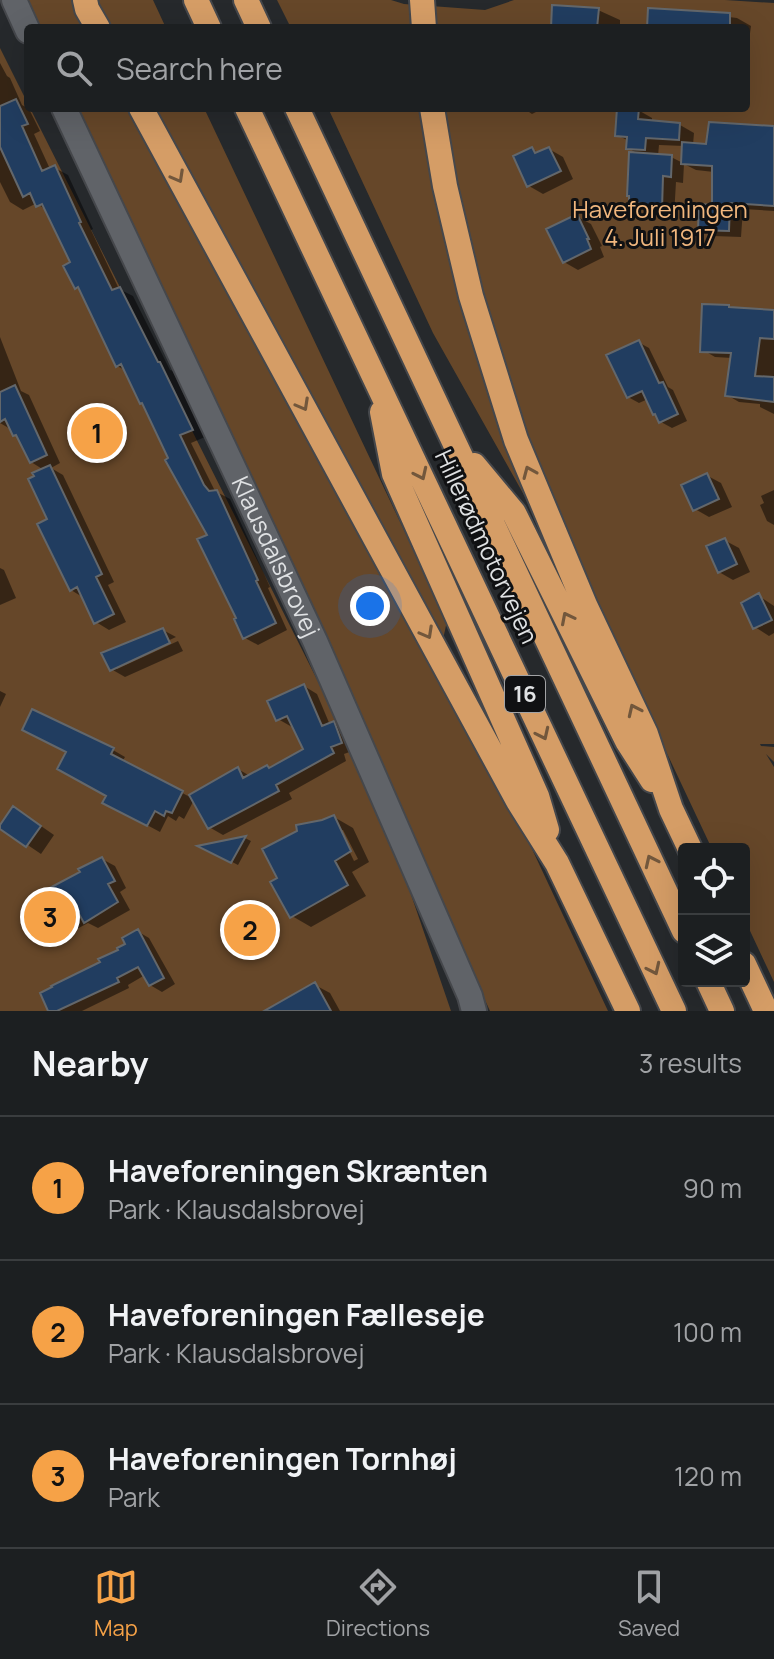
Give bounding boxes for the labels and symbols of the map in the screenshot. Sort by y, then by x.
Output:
one-way arrow [169,168,184,183]
park label: Haveforeningen 4. Juli 1917 [572,192,748,253]
one-way arrow [293,397,308,411]
pin: 1 [71,403,123,463]
street label: Hillerødmotorvejen [428,444,547,649]
one-way arrow [411,465,427,480]
one-way arrow [523,466,539,480]
street label: Klausdalsbrovej [225,470,329,642]
your location [350,586,390,626]
one-way arrow [561,611,577,626]
one-way arrow [417,625,432,640]
road number: 16 [505,676,545,712]
one-way arrow [628,703,644,718]
one-way arrow [533,726,549,741]
one-way arrow [645,854,661,869]
pin: 3 [24,887,76,947]
pin: 2 [224,900,276,960]
one-way arrow [644,961,660,976]

